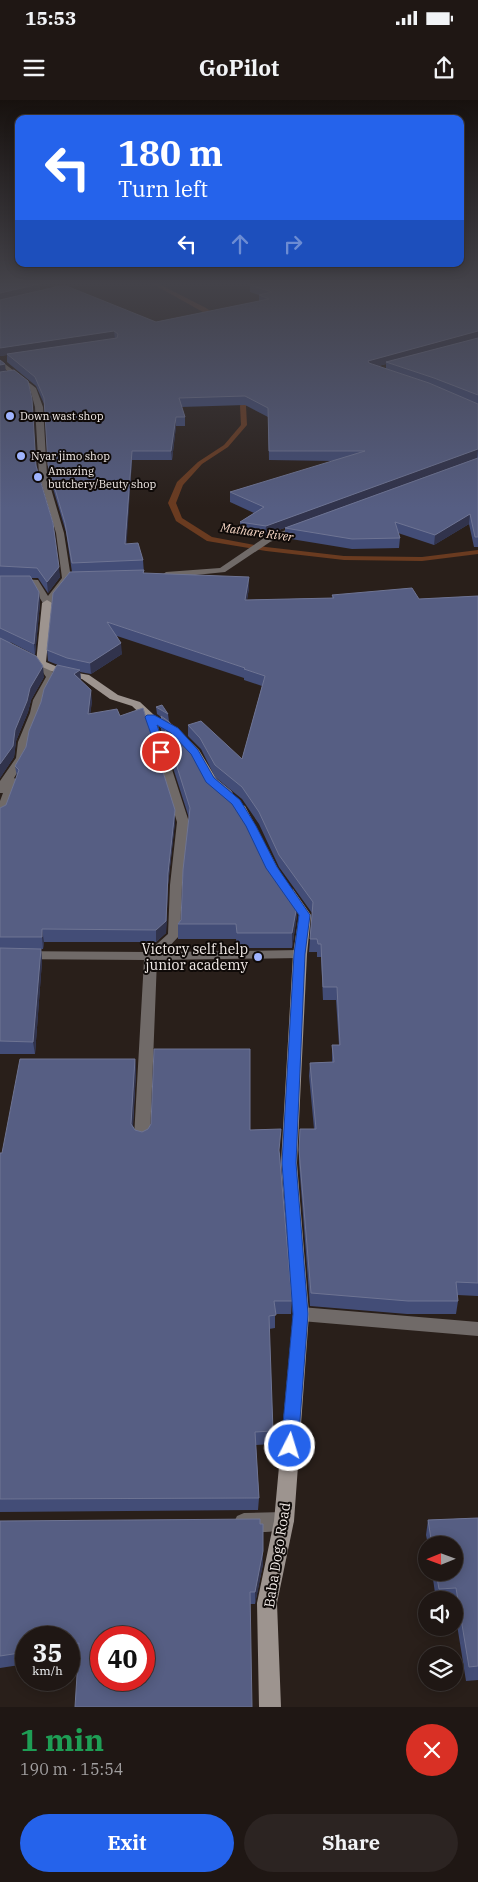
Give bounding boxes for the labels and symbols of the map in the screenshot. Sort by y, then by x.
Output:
place label: Down wast shop [20,409,104,423]
marker: Down wast shop [4,410,16,422]
place label: Nyar jimo shop [31,449,110,463]
marker: Nyar jimo shop [15,450,27,462]
place label: Amazing butchery/Beuty shop [48,464,156,491]
marker: Amazing butchery/Beuty shop [32,471,44,483]
water label: Mathare River [219,519,295,545]
pin [140,731,182,773]
place label: Victory self help junior academy [142,940,249,974]
marker: Victory self help junior academy [252,951,264,963]
position arrow [263,1419,315,1471]
street label: Baba Dogo Road [260,1501,294,1609]
north arrow [418,1536,462,1581]
speed limit sign: 40 [90,1626,155,1691]

